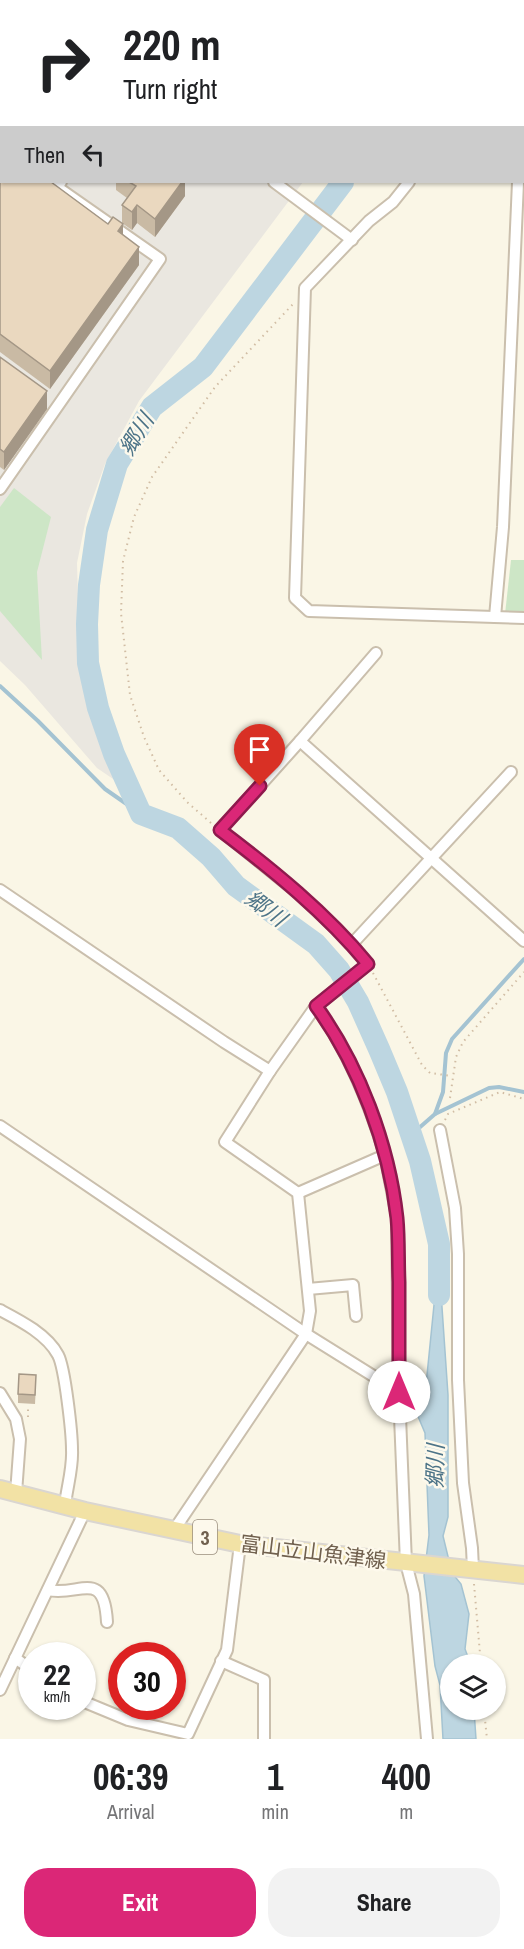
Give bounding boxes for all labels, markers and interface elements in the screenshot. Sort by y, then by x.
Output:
text: 220 m [123,17,221,73]
icon: right [24,24,102,102]
text: Turn right [123,71,217,107]
icon: left [77,138,110,171]
text: Then [24,140,65,170]
water label: 郷川 [112,406,161,461]
pin [234,724,285,786]
icon: arrive [243,733,276,766]
water label: 郷川 [239,883,294,934]
position arrow [367,1360,431,1424]
water label: 郷川 [420,1442,450,1488]
road number: 3 [193,1520,217,1554]
street label: 富山立山魚津線 [238,1529,388,1575]
speed limit sign: 30 [108,1642,186,1720]
text: 22 [43,1654,71,1694]
map controls [440,1654,506,1720]
button: layers [440,1654,506,1720]
text: km/h [44,1686,70,1707]
text: 06:39 [93,1753,168,1801]
text: 1 [267,1753,283,1801]
text: 400 [382,1753,431,1801]
text: Arrival [107,1798,154,1825]
text: min [261,1798,289,1825]
text: m [400,1798,413,1825]
button: Exit [24,1868,256,1937]
button: Share [268,1868,500,1937]

